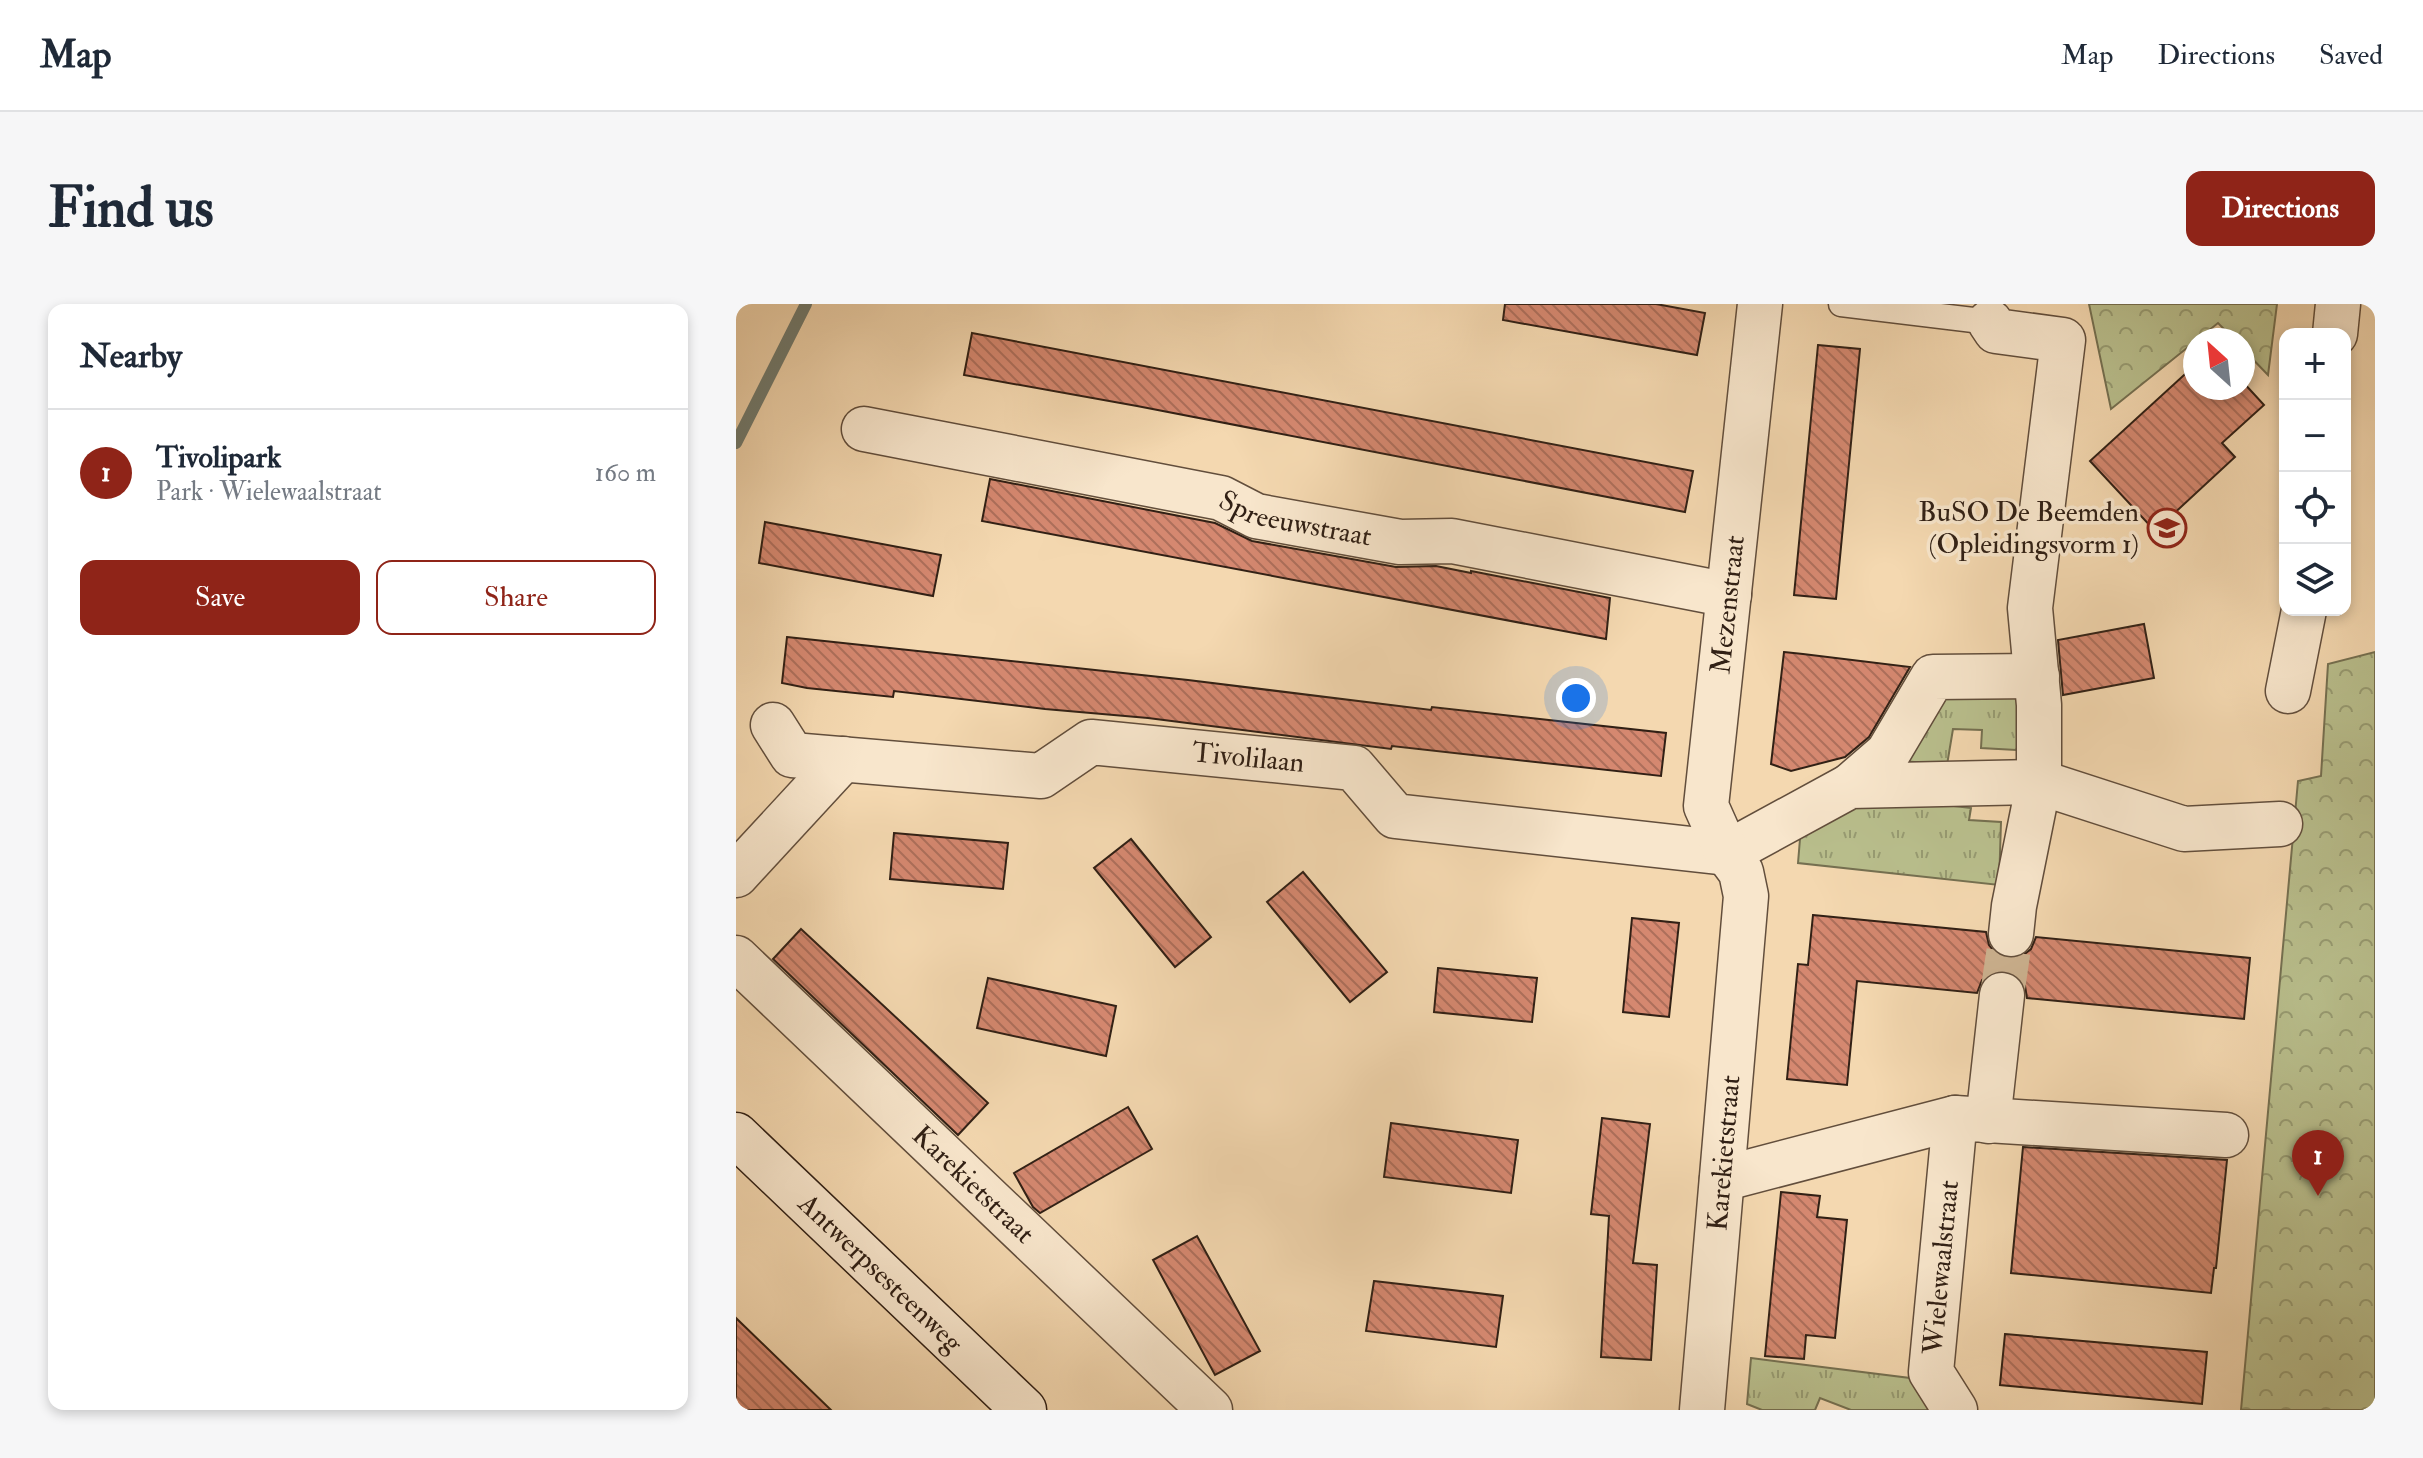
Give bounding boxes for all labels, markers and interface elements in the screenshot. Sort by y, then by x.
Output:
text: Map [40,31,111,79]
text: Map [2061,38,2114,73]
text: Directions [2158,38,2275,73]
text: Saved [2319,38,2383,73]
button: Directions [2186,171,2375,246]
text: Find us [48,173,214,244]
north arrow [2183,328,2255,400]
map controls [2279,328,2351,616]
button: + [2279,328,2351,400]
text: Nearby [80,335,182,378]
button: − [2279,400,2351,472]
text: Tivolipark [156,439,281,476]
text: 1 [101,457,111,489]
text: 160 m [595,457,656,489]
button: locate [2279,472,2351,544]
text: Park · Wielewaalstraat [156,476,382,508]
street label: Spreeuwstraat [1213,483,1374,554]
place label: BuSO De Beemden (Opleidingsvorm 1) [1918,495,2139,562]
school or university icon: BuSO De Beemden (Opleidingsvorm 1) [2146,507,2188,549]
street label: Mezenstraat [1703,534,1753,676]
button: layers [2279,544,2351,616]
button: Save [80,560,360,635]
button: Share [376,560,656,635]
your location [1556,678,1596,718]
street label: Tivolilaan [1191,735,1306,780]
street label: Karekietstraat [1700,1074,1748,1232]
street label: Karekietstraat [905,1118,1042,1251]
pin: 1 [2292,1130,2344,1196]
street label: Wielewaalstraat [1915,1179,1967,1357]
street label: Antwerpsesteenweg [790,1186,971,1361]

